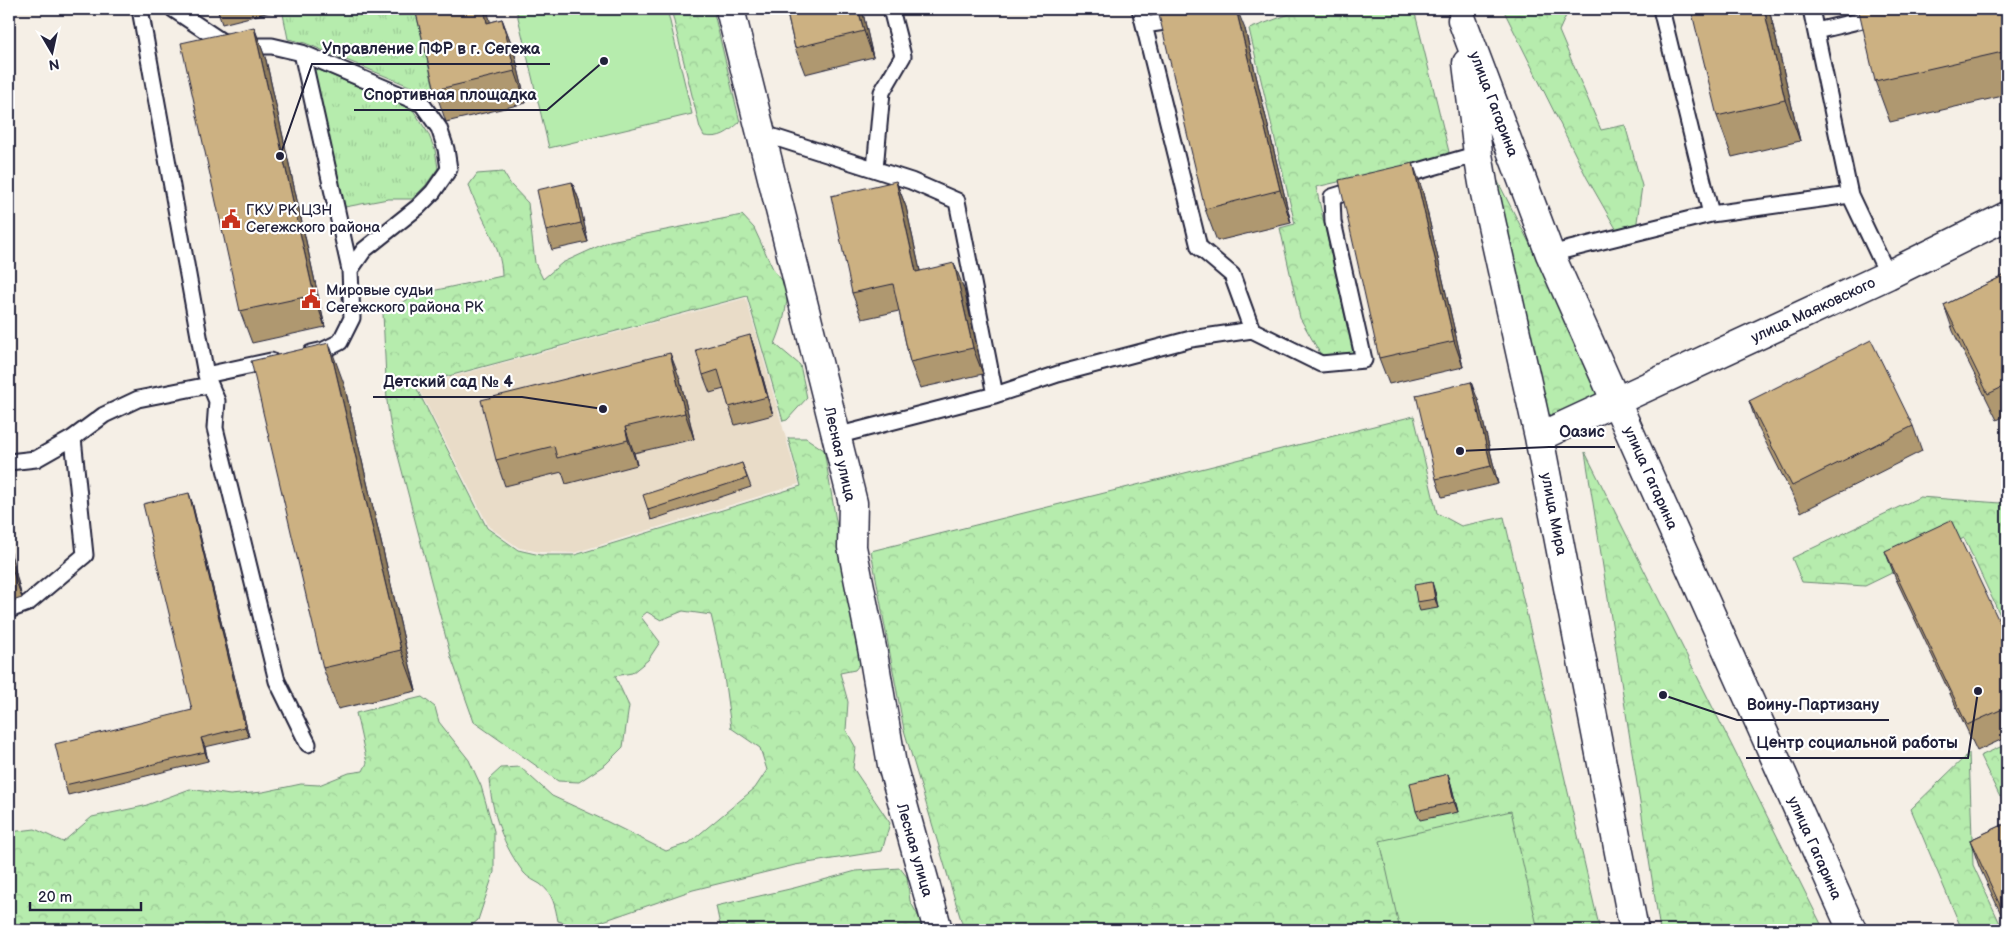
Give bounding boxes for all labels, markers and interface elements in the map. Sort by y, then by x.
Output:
north arrow [28,28,78,78]
callout: Управление ПФР в г. Сегежа [312,33,550,64]
text: Управление ПФР в г. Сегежа [322,40,541,59]
street label: улица Гагарина [1465,49,1522,160]
text: N [47,55,60,74]
callout: Спортивная площадка [354,79,547,110]
text: Спортивная площадка [364,86,537,105]
place label: ГКУ РК ЦЗН Сегежского района [246,201,380,237]
public building icon: ГКУ РК ЦЗН Сегежского района [220,208,242,230]
street label: улица Маяковского [1748,273,1879,348]
place label: Мировые судьи Сегежского района РК [326,281,484,317]
public building icon: Мировые судьи Сегежского района РК [300,288,322,310]
callout: Детский сад № 4 [373,366,522,397]
text: Детский сад № 4 [383,373,513,392]
street label: Лесная улица [819,404,860,503]
callout: Оазис [1549,416,1615,447]
text: Оазис [1559,423,1605,442]
street label: улица Гагарина [1619,424,1682,533]
street label: улица Мира [1536,471,1571,557]
callout: Воину-Партизану [1737,689,1889,720]
text: Воину-Партизану [1747,696,1880,715]
callout: Центр социальной работы [1746,727,1968,758]
text: Центр социальной работы [1756,734,1958,753]
street label: улица Гагарина [1783,794,1846,903]
street label: Лесная улица [892,800,937,899]
scale bar [30,879,141,911]
text: 20 m [38,888,72,907]

